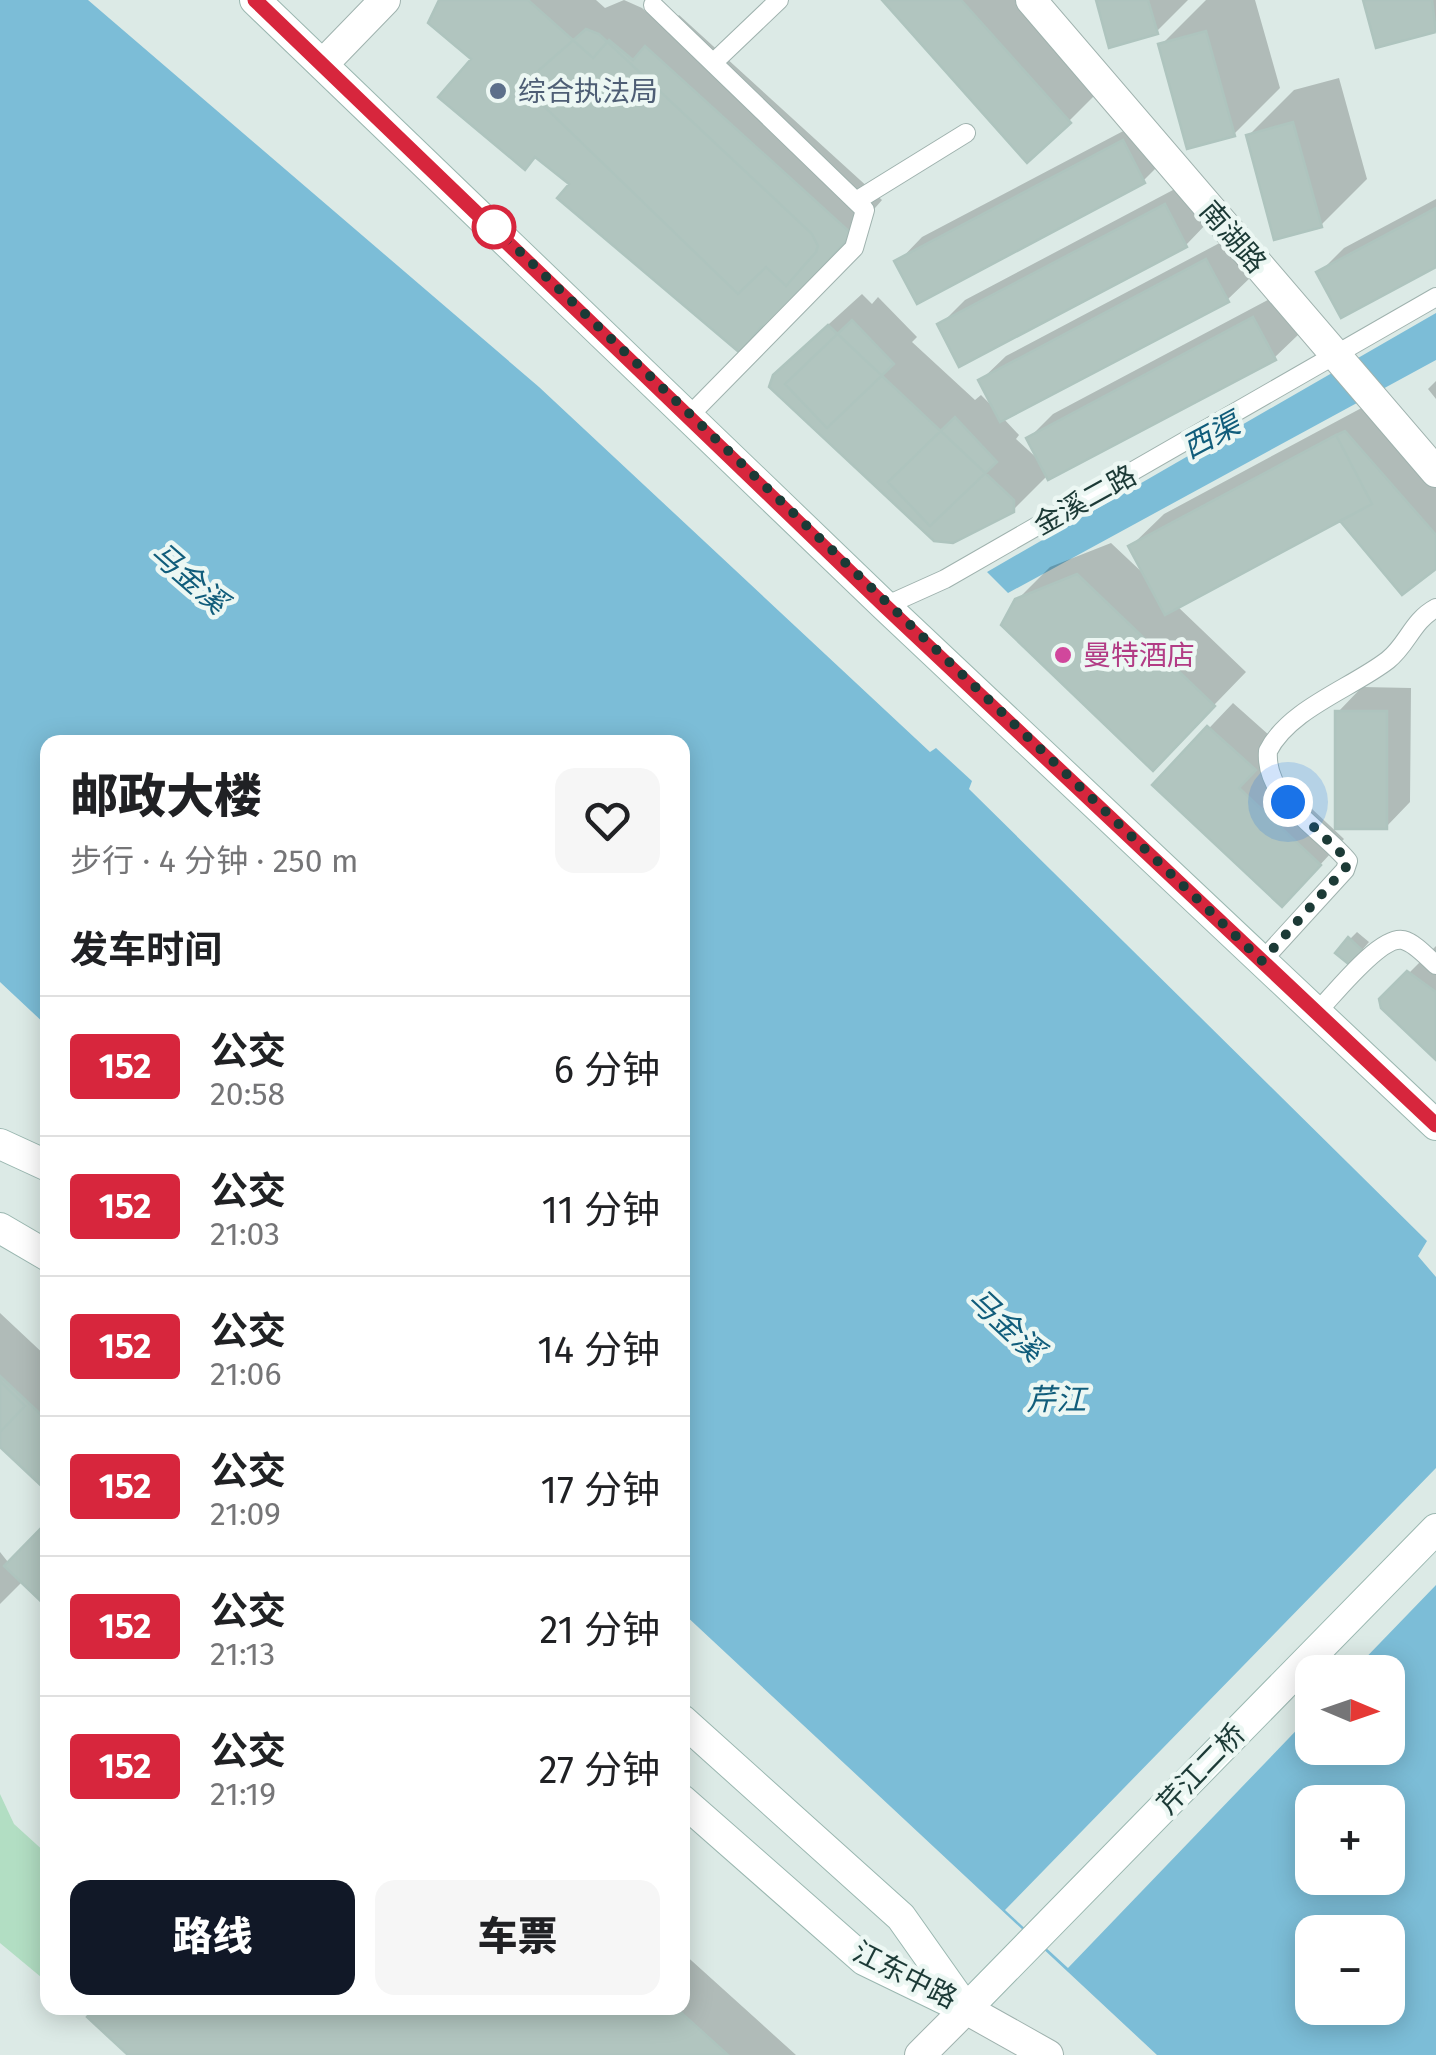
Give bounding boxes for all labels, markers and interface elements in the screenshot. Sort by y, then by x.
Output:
place label: 综合执法局 [518,75,658,108]
marker: 综合执法局 [487,80,509,102]
street label: 南湖路 [1193,194,1273,280]
unlabelled marker [473,206,515,248]
water label: 西渠 [1176,404,1249,466]
street label: 金溪二路 [1028,458,1142,542]
water label: 马金溪 [143,535,237,623]
place label: 曼特酒店 [1083,639,1195,672]
marker: 曼特酒店 [1052,644,1074,666]
text: 邮政大楼 [70,768,262,826]
button: heart [555,768,660,873]
your location [1263,777,1313,827]
text: 步行 · 4 分钟 · 250 m [70,842,358,880]
text: 发车时间 [70,927,222,973]
text: 公交 [210,1028,286,1074]
text: 152 [99,1045,151,1087]
text: 6 分钟 [554,1047,660,1093]
text: 20:58 [210,1075,285,1113]
text: 公交 [210,1168,286,1214]
text: 152 [99,1185,151,1227]
text: 11 分钟 [542,1187,660,1233]
text: 21:03 [210,1215,280,1253]
water label: 马金溪 [961,1281,1053,1371]
text: 公交 [210,1308,286,1354]
text: 152 [99,1325,151,1367]
text: 14 分钟 [537,1327,660,1373]
text: 21:06 [210,1355,282,1393]
water label: 芹江 [1026,1382,1089,1418]
text: 公交 [210,1448,286,1494]
text: 152 [99,1465,151,1507]
text: 17 分钟 [541,1467,660,1513]
text: 21:09 [210,1495,281,1533]
text: 公交 [210,1588,286,1634]
text: 152 [99,1605,151,1647]
text: 21 分钟 [540,1607,660,1653]
text: 21:13 [210,1635,275,1673]
north arrow [1295,1655,1405,1765]
map controls [1295,1655,1405,2025]
street label: 芹江二桥 [1150,1717,1252,1821]
text: 公交 [210,1728,286,1774]
text: 152 [99,1745,151,1787]
text: 27 分钟 [539,1747,660,1793]
text: 21:19 [210,1775,276,1813]
button: + [1295,1785,1405,1895]
button: 路线 [70,1880,355,1995]
button: 车票 [375,1880,660,1995]
button: − [1295,1915,1405,2025]
street label: 江东中路 [848,1935,962,2015]

